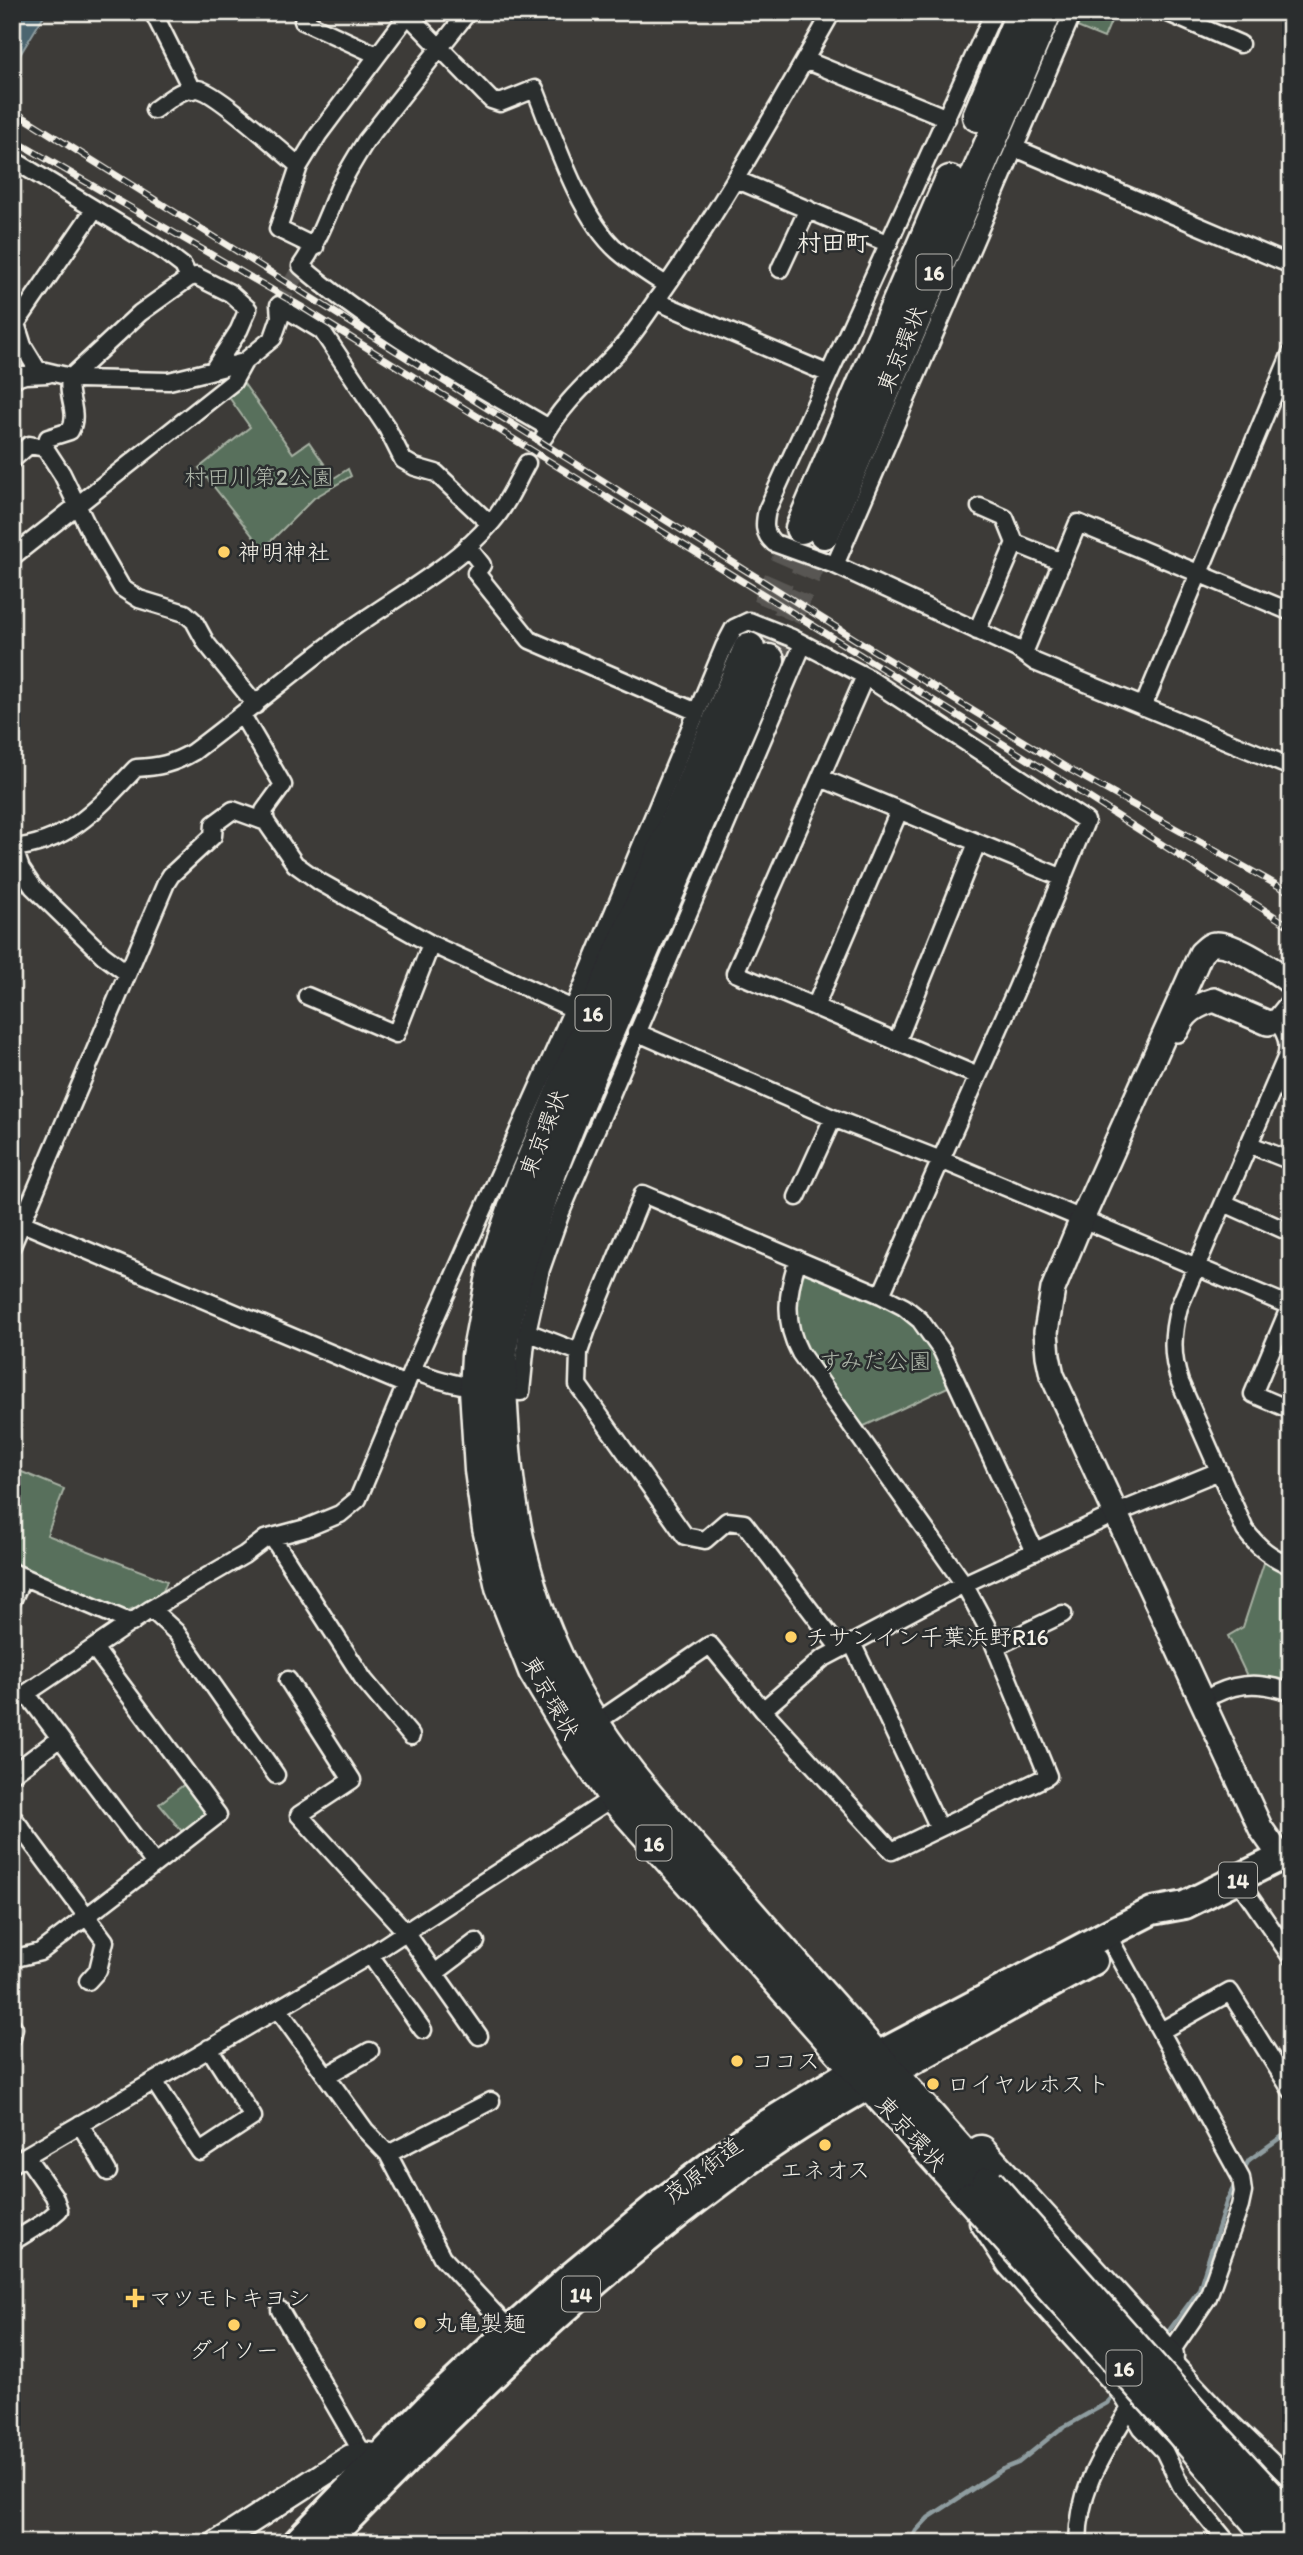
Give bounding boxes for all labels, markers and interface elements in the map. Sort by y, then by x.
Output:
district label: 村田町 [797,228,869,257]
road number: 16 [916,254,951,290]
street label: 東京環状 [870,301,932,397]
park label: 村田川第2公園 [184,463,334,491]
place label: 神明神社 [238,538,330,566]
marker: 神明神社 [216,544,232,560]
road number: 16 [576,996,610,1030]
street label: 東京環状 [513,1085,573,1181]
park label: すみだ公園 [818,1347,932,1375]
place label: チサンイン千葉浜野R16 [805,1623,1049,1651]
marker: チサンイン千葉浜野R16 [783,1629,799,1645]
street label: 東京環状 [516,1650,586,1744]
road number: 16 [636,1826,672,1860]
road number: 14 [1219,1862,1257,1898]
place label: ココス [751,2047,820,2075]
marker: ココス [729,2053,745,2069]
place label: ロイヤルホスト [947,2070,1109,2098]
marker: ロイヤルホスト [925,2076,941,2092]
street label: 東京環状 [870,2089,952,2177]
street label: 茂原街道 [658,2131,748,2209]
marker: エネオス [817,2137,833,2153]
place label: エネオス [780,2156,870,2184]
road number: 14 [562,2276,600,2312]
place label: マツモトキヨシ [149,2284,310,2312]
marker: マツモトキヨシ [127,2290,143,2306]
place label: 丸亀製麺 [434,2309,526,2337]
marker: 丸亀製麺 [412,2315,428,2331]
marker: ダイソー [226,2317,242,2333]
place label: ダイソー [189,2336,279,2364]
road number: 16 [1106,2350,1142,2386]

